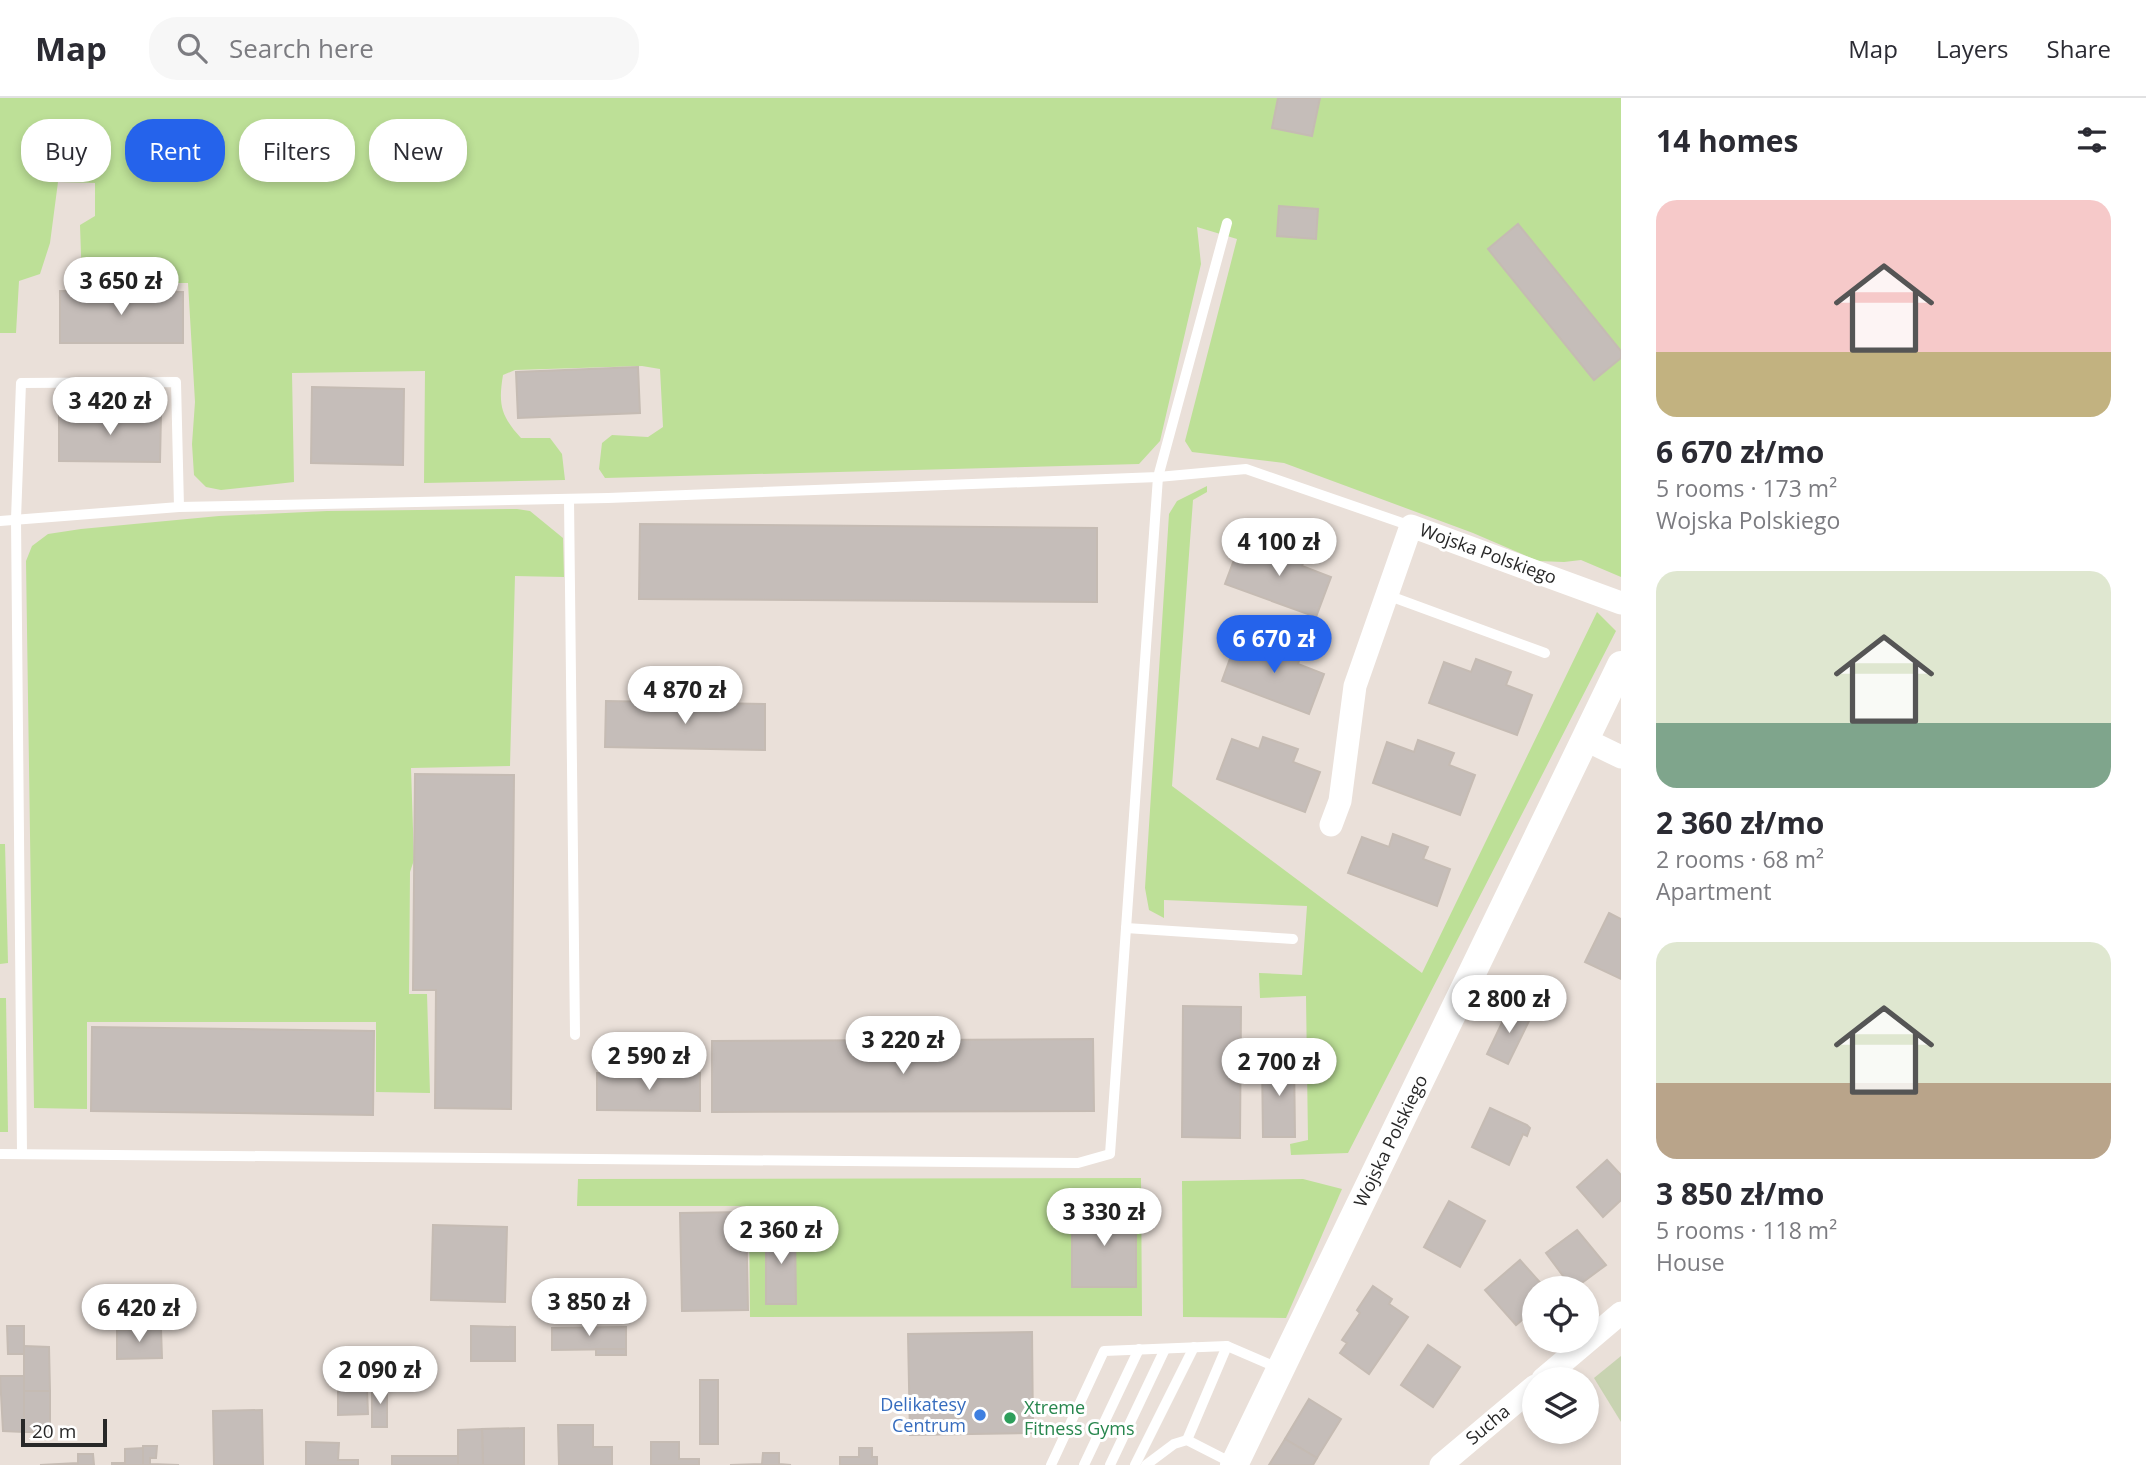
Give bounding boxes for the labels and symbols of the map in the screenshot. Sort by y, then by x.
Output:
pin: 3 650 zł [49,258,193,317]
pin: 3 420 zł [38,378,182,437]
street label: Wojska Polskiego [1416,517,1560,589]
pin: 4 100 zł [1207,518,1351,578]
pin: 6 670 zł [1202,616,1346,675]
pin: 4 870 zł [613,666,757,726]
pin: 2 800 zł [1437,976,1581,1035]
pin: 3 220 zł [831,1016,975,1076]
pin: 2 590 zł [577,1032,721,1092]
pin: 2 700 zł [1207,1038,1351,1098]
street label: Wojska Polskiego [1348,1070,1432,1211]
pin: 3 330 zł [1032,1188,1176,1248]
pin: 2 360 zł [709,1206,853,1266]
pin: 3 850 zł [517,1278,661,1338]
pin: 6 420 zł [67,1284,211,1344]
pin: 2 090 zł [308,1346,452,1406]
place label: Delikatesy Centrum [880,1392,967,1437]
place label: Xtreme Fitness Gyms [1024,1395,1135,1440]
street label: Sucha [1460,1399,1514,1450]
marker: Delikatesy Centrum [972,1407,988,1423]
marker: Xtreme Fitness Gyms [1002,1410,1018,1426]
scale bar [21,1416,107,1448]

